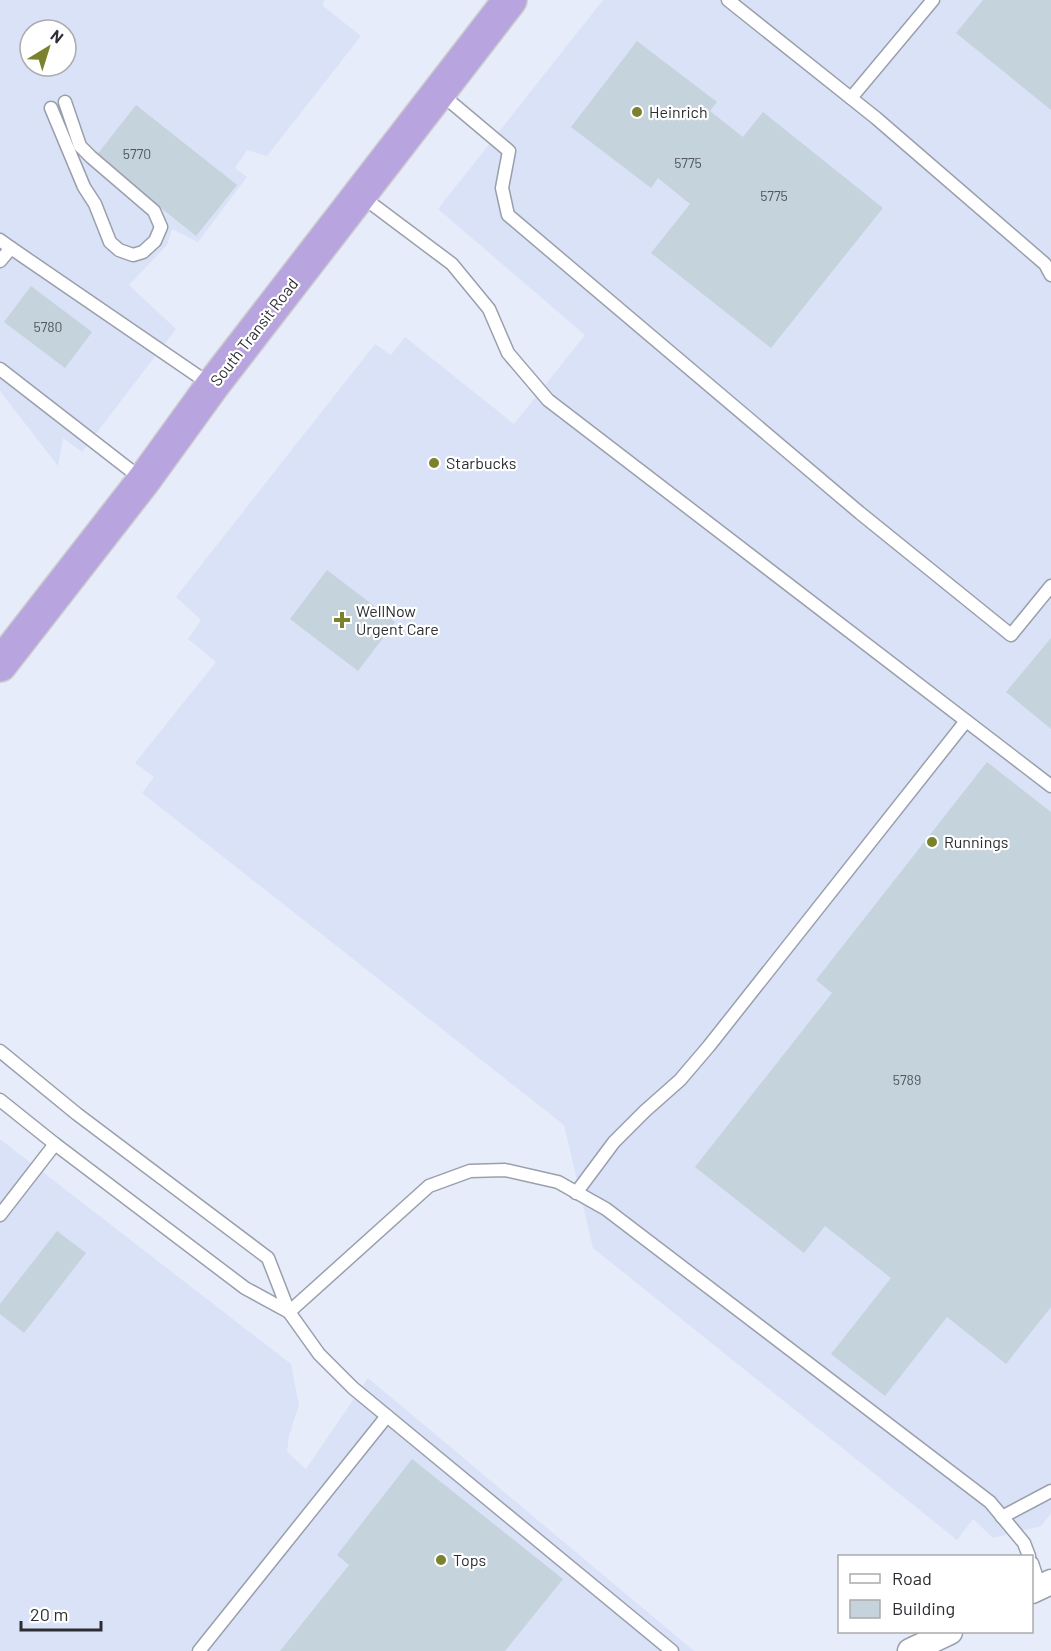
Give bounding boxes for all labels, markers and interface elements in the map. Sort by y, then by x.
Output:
north arrow [18,18,78,78]
text: N [48,25,68,47]
place label: Heinrich [649,102,708,121]
marker: Heinrich [630,105,644,119]
house number: 5770 [123,145,151,162]
house number: 5775 [674,154,702,171]
house number: 5775 [760,187,788,204]
street label: South Transit Road [206,274,302,389]
house number: 5780 [33,318,63,335]
place label: Starbucks [446,453,516,472]
marker: Starbucks [427,456,441,470]
place label: WellNow Urgent Care [356,601,439,638]
marker: WellNow Urgent Care [333,611,351,629]
place label: Runnings [944,832,1008,851]
marker: Runnings [925,835,939,849]
house number: 5789 [893,1071,921,1088]
place label: Tops [453,1550,486,1569]
marker: Tops [434,1553,448,1567]
legend [838,1555,1033,1633]
text: Road [892,1567,932,1589]
scale bar [21,1594,100,1632]
text: Building [892,1597,955,1619]
text: 20 m [30,1603,68,1625]

